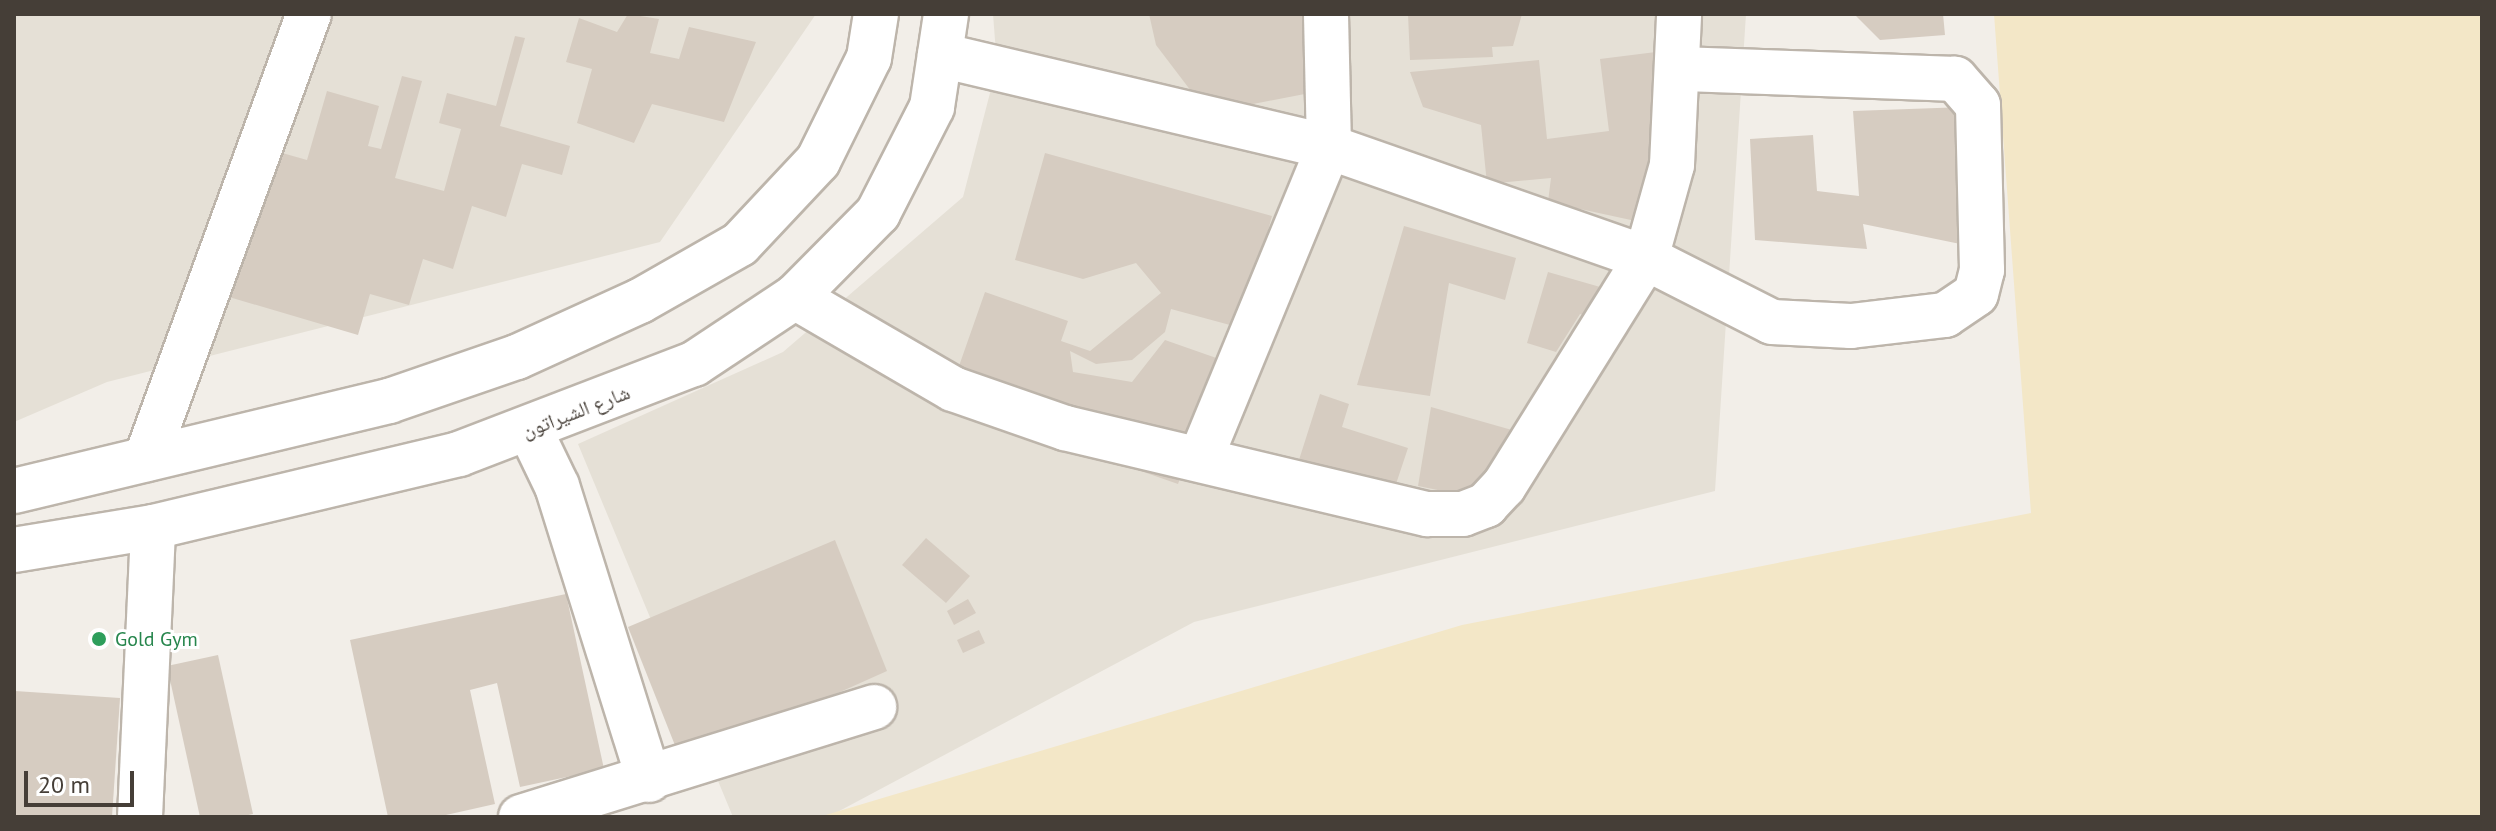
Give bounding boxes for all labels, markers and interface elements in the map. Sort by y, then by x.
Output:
street label: شارع الشيراتون [519,380,633,444]
place label: Gold Gym [115,627,198,651]
marker: Gold Gym [90,630,108,648]
scale bar [28,755,138,805]
text: 20 m [38,769,90,800]

